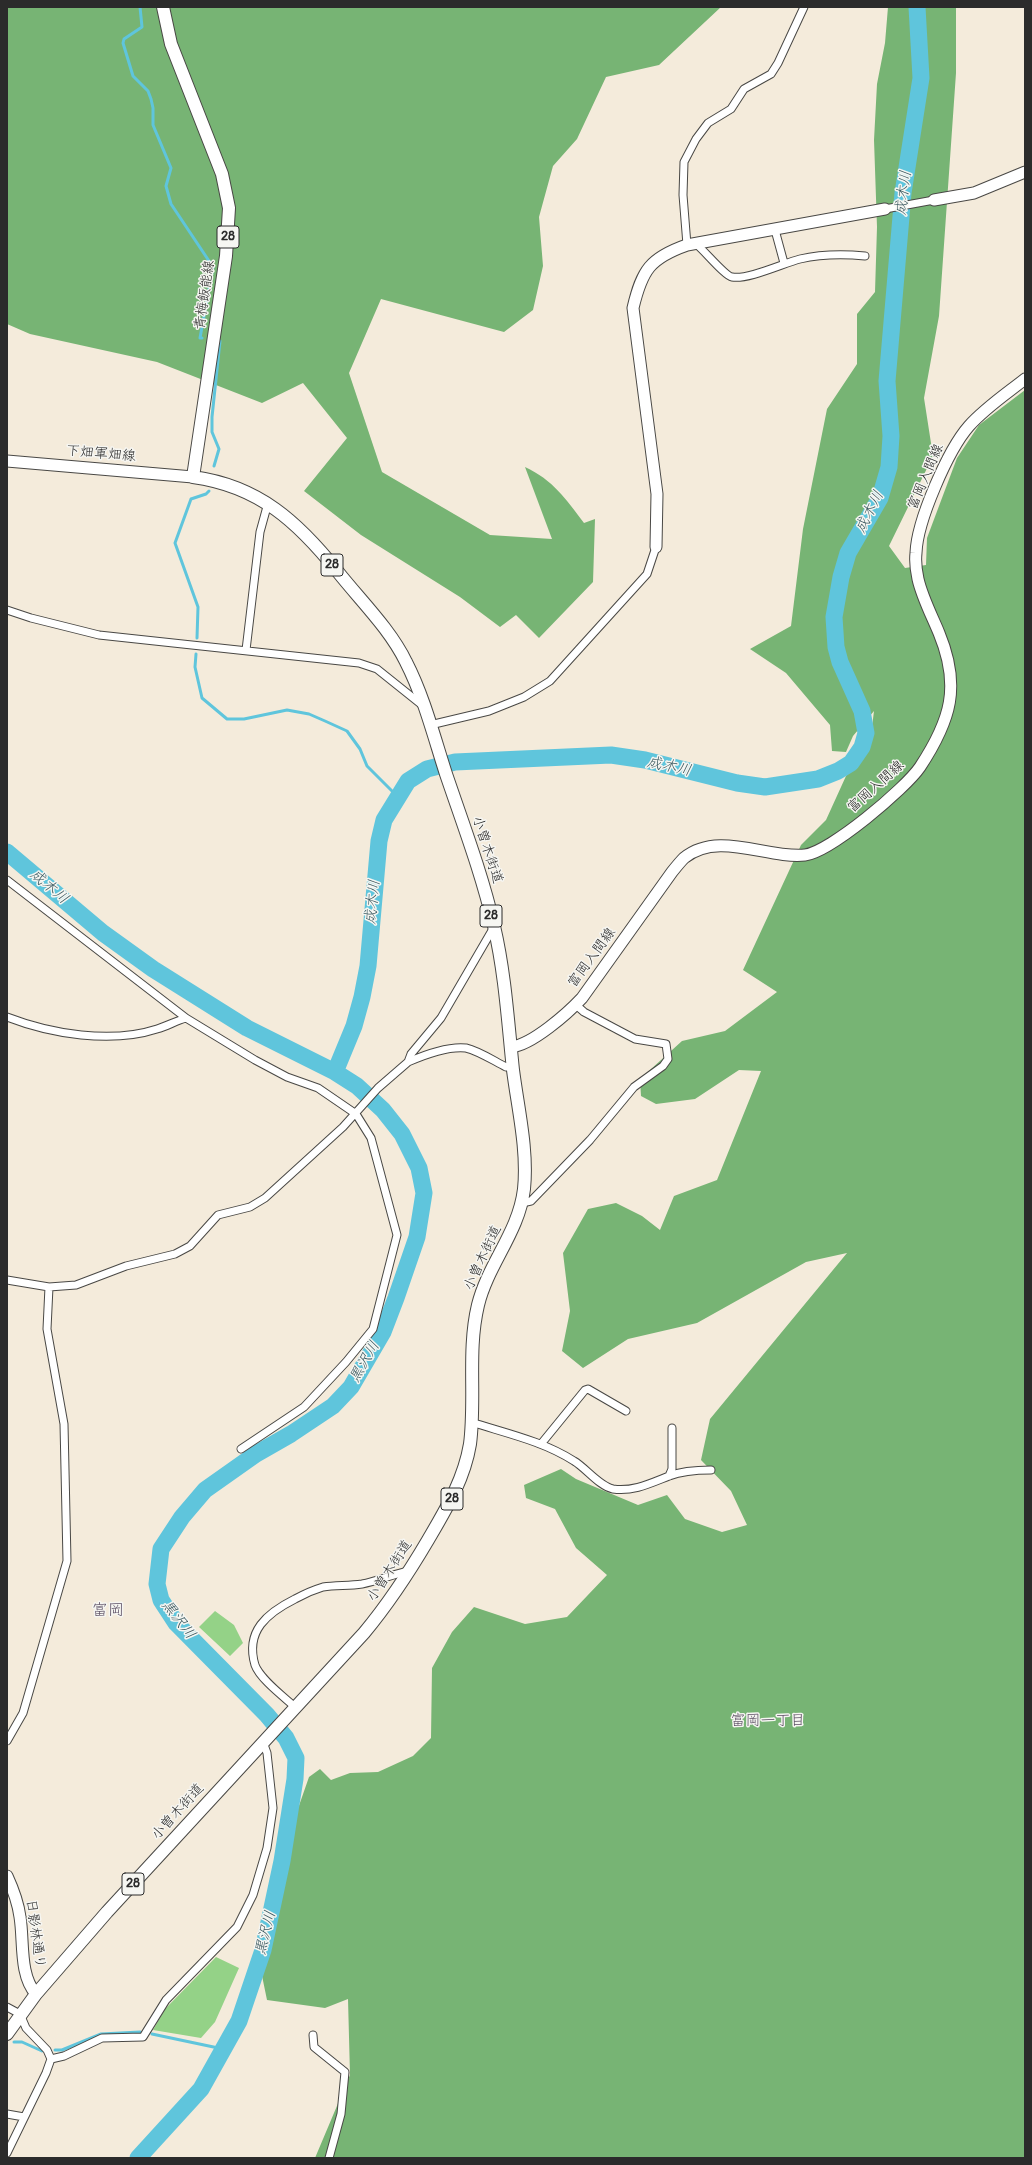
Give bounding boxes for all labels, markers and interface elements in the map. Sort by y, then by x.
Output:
water label: 成木川 [892,170,916,216]
road number: 28 [217,226,239,248]
street label: 青梅飯能線 [192,259,218,331]
street label: 富岡入間線 [905,442,947,512]
street label: 下畑軍畑線 [65,443,137,465]
water label: 成木川 [852,488,888,536]
road number: 28 [321,554,343,576]
water label: 成木川 [645,754,693,780]
street label: 富岡入間線 [844,757,908,817]
street label: 小曽木街道 [468,814,506,886]
water label: 成木川 [26,866,72,908]
water label: 成木川 [362,879,384,925]
road number: 28 [480,905,502,927]
street label: 富岡入間線 [565,925,619,991]
street label: 小曽木街道 [461,1223,505,1293]
water label: 黒沢川 [346,1338,384,1386]
road number: 28 [441,1488,463,1510]
street label: 小曽木街道 [364,1537,416,1605]
water label: 黒沢川 [157,1597,199,1643]
district label: 富岡 [92,1601,124,1621]
district label: 富岡一丁目 [731,1712,805,1730]
street label: 小曽木街道 [148,1780,208,1844]
road number: 28 [122,1873,144,1895]
street label: 日影林通り [22,1898,48,1970]
water label: 黒沢川 [252,1909,280,1957]

